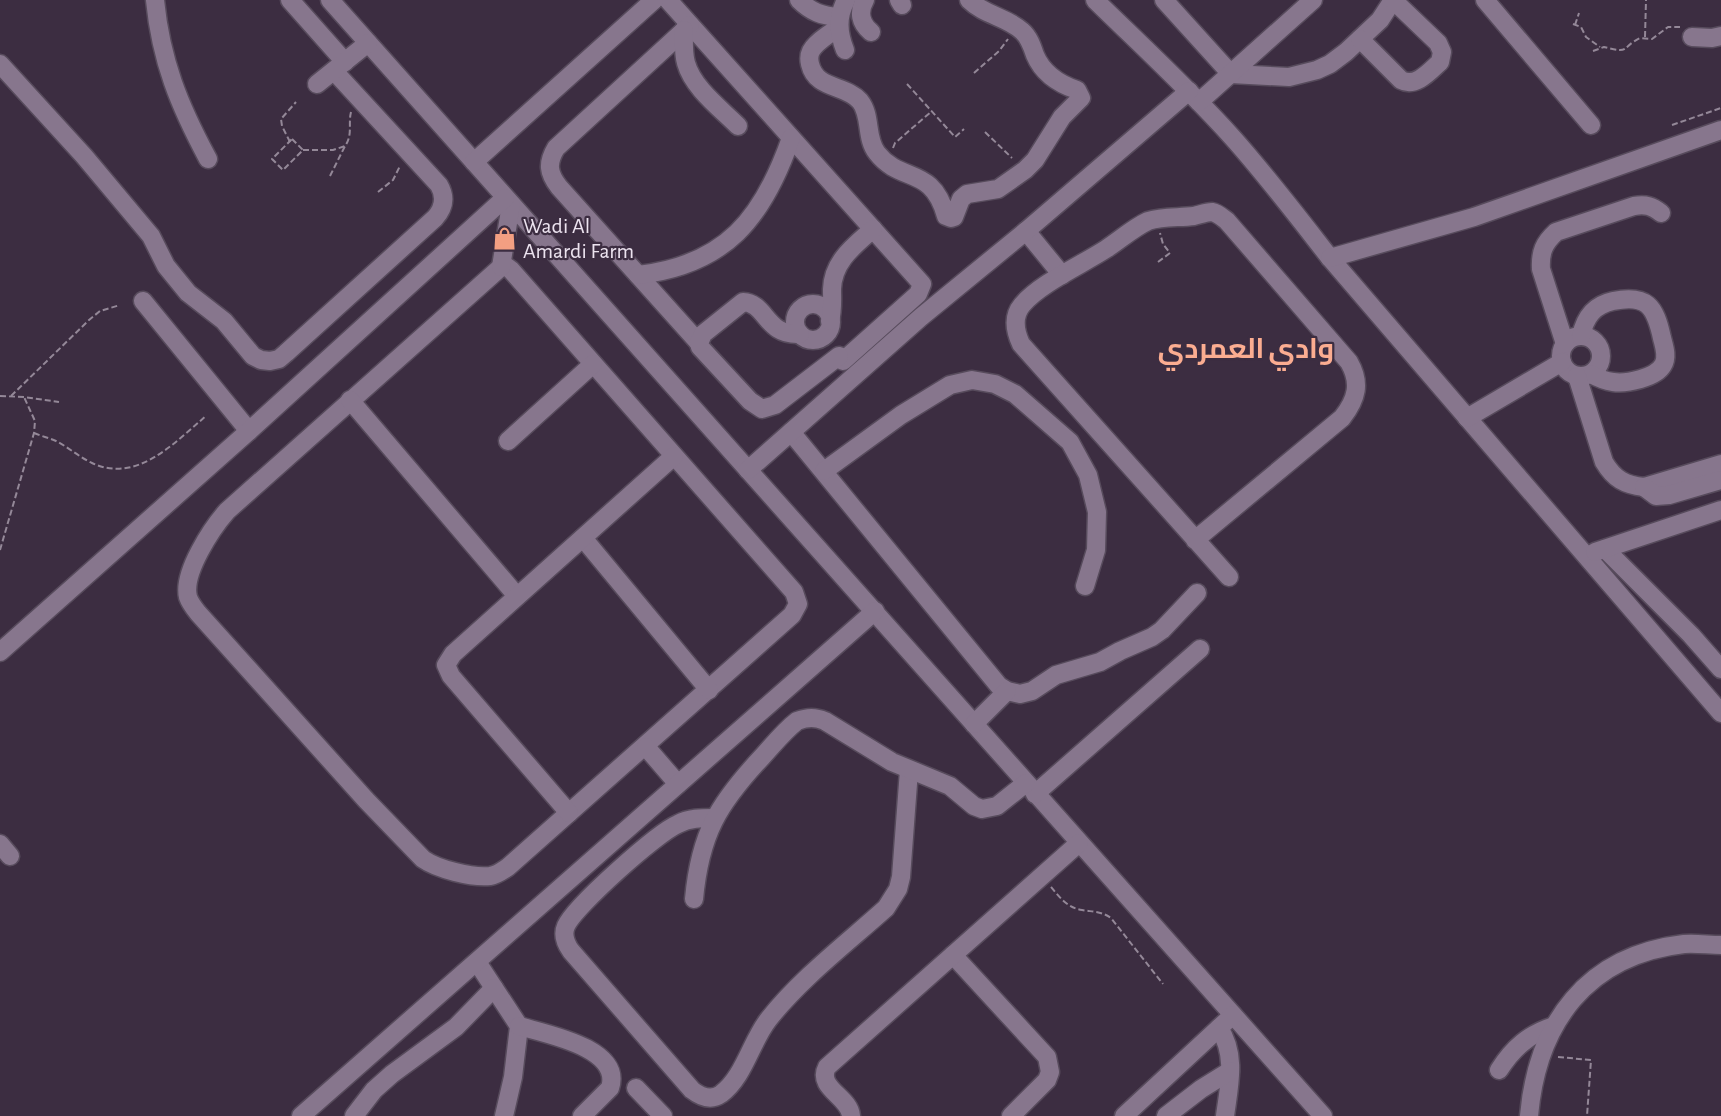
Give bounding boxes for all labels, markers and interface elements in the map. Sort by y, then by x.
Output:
place label: Wadi Al Amardi Farm [523,215,634,262]
shop icon: Wadi Al Amardi Farm [492,225,518,251]
district label: وادي العمردي [1158,336,1334,371]

